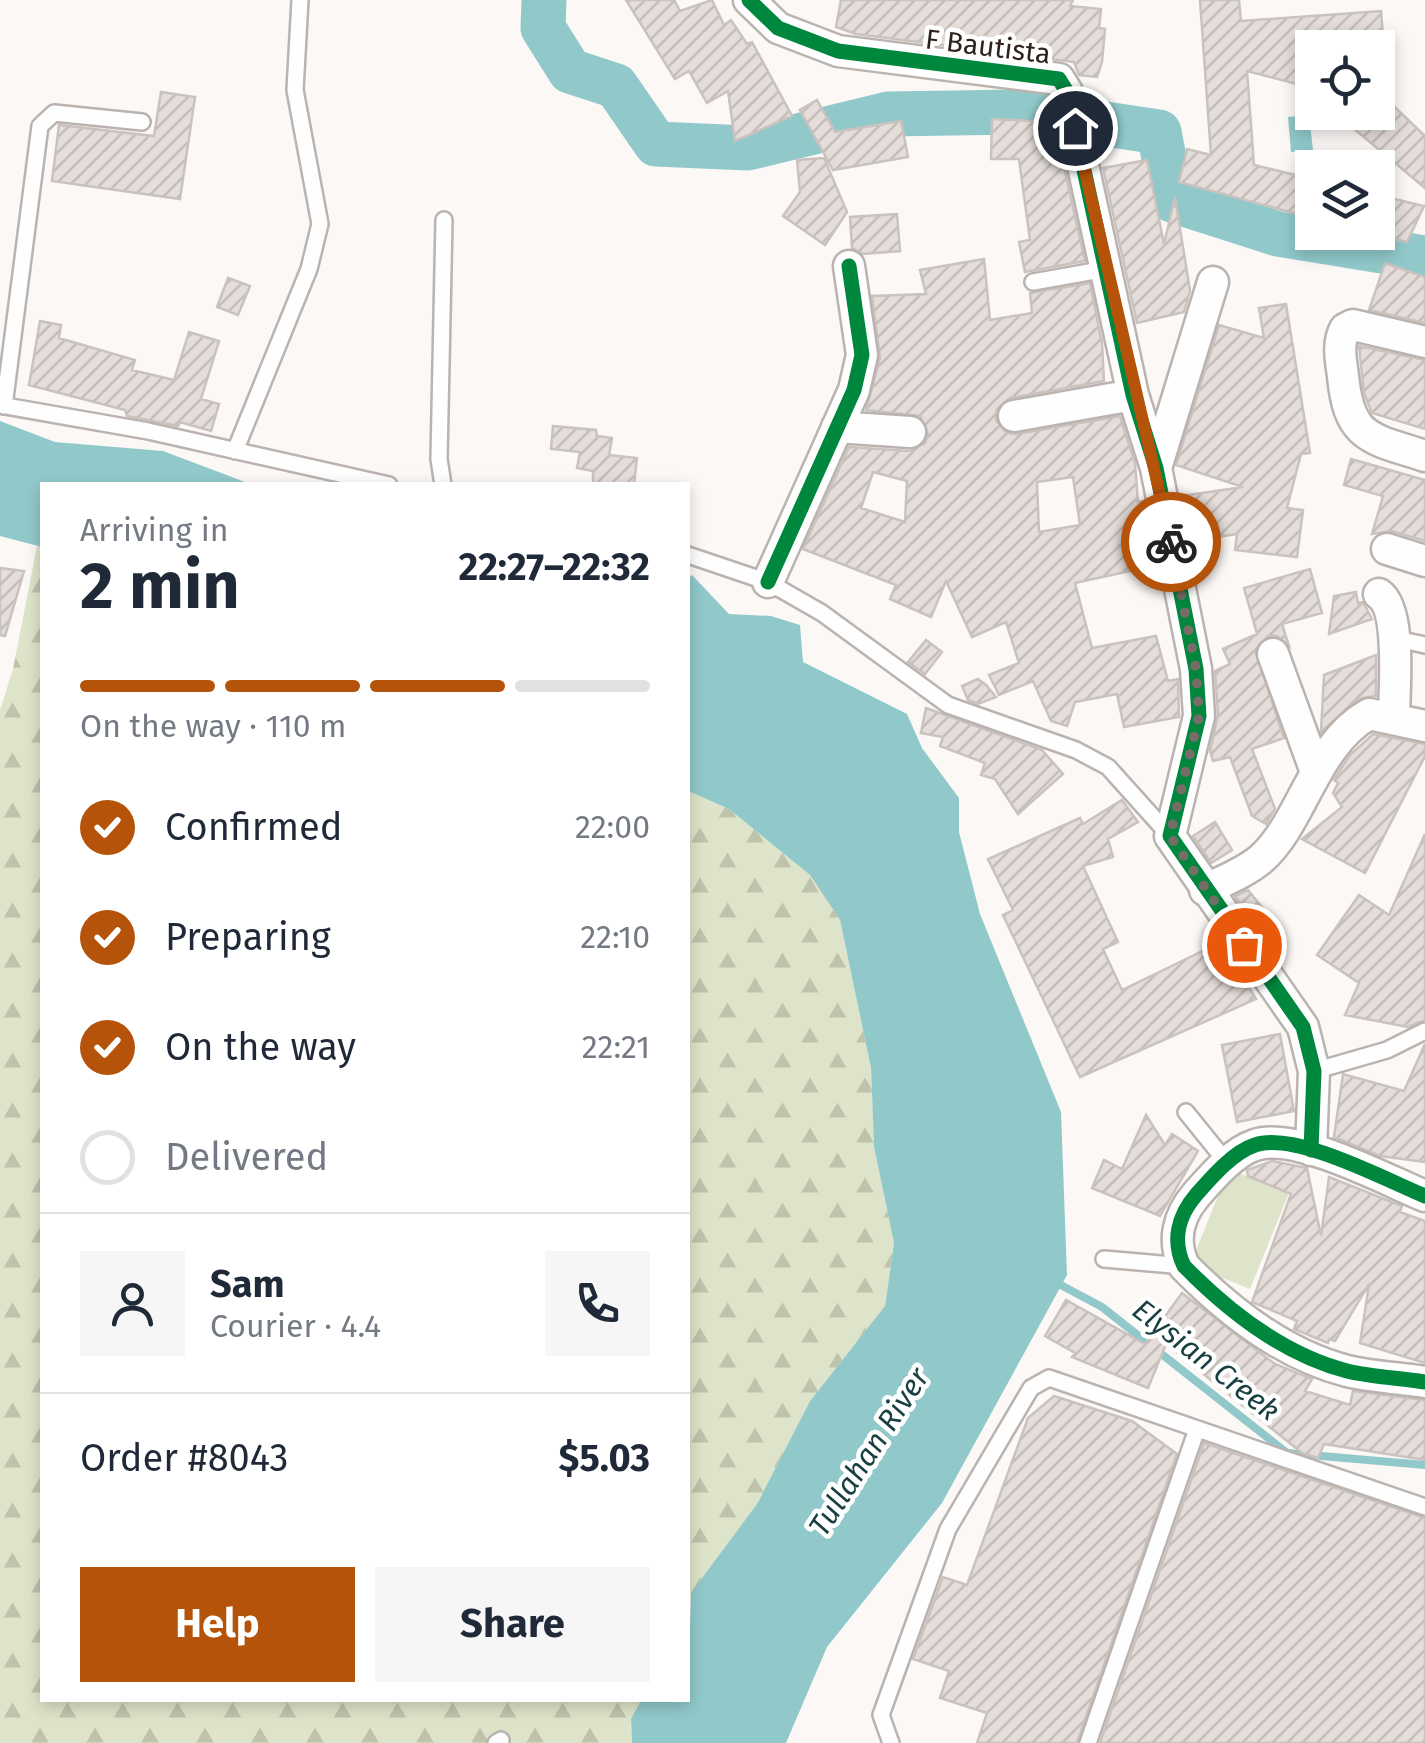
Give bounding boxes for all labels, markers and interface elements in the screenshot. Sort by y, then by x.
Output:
street label: F Bautista [923,22,1052,71]
map controls [1295,30,1395,250]
button: locate [1295,30,1395,130]
pin [1033,86,1118,171]
icon: home [1048,101,1103,156]
button: layers [1295,150,1395,250]
courier [1121,492,1221,592]
text: Arriving in [80,511,228,549]
icon: bike [1144,515,1199,570]
text: 22:27–22:32 [459,544,650,590]
text: 2 min [80,547,240,625]
text: On the way · 110 m [80,707,347,745]
icon: check [80,800,135,855]
text: Confirmed [165,804,343,850]
text: 22:00 [575,808,650,846]
pin [1202,903,1287,988]
icon: check [80,910,135,965]
text: Preparing [165,914,331,960]
text: 22:10 [580,918,650,956]
icon: bag [1217,918,1272,973]
icon: check [80,1020,135,1075]
text: On the way [165,1024,356,1070]
text: 22:21 [582,1028,650,1066]
text: Delivered [165,1134,328,1180]
button: person [80,1251,185,1356]
button: phone [545,1251,650,1356]
text: Sam [210,1261,285,1307]
water label: Elysian Creek [1125,1291,1287,1429]
text: Courier · 4.4 [210,1307,381,1345]
water label: Tullahan River [801,1360,938,1543]
text: Order #8043 [80,1435,288,1481]
text: $5.03 [559,1435,650,1481]
button: Help [80,1567,355,1682]
button: Share [375,1567,650,1682]

